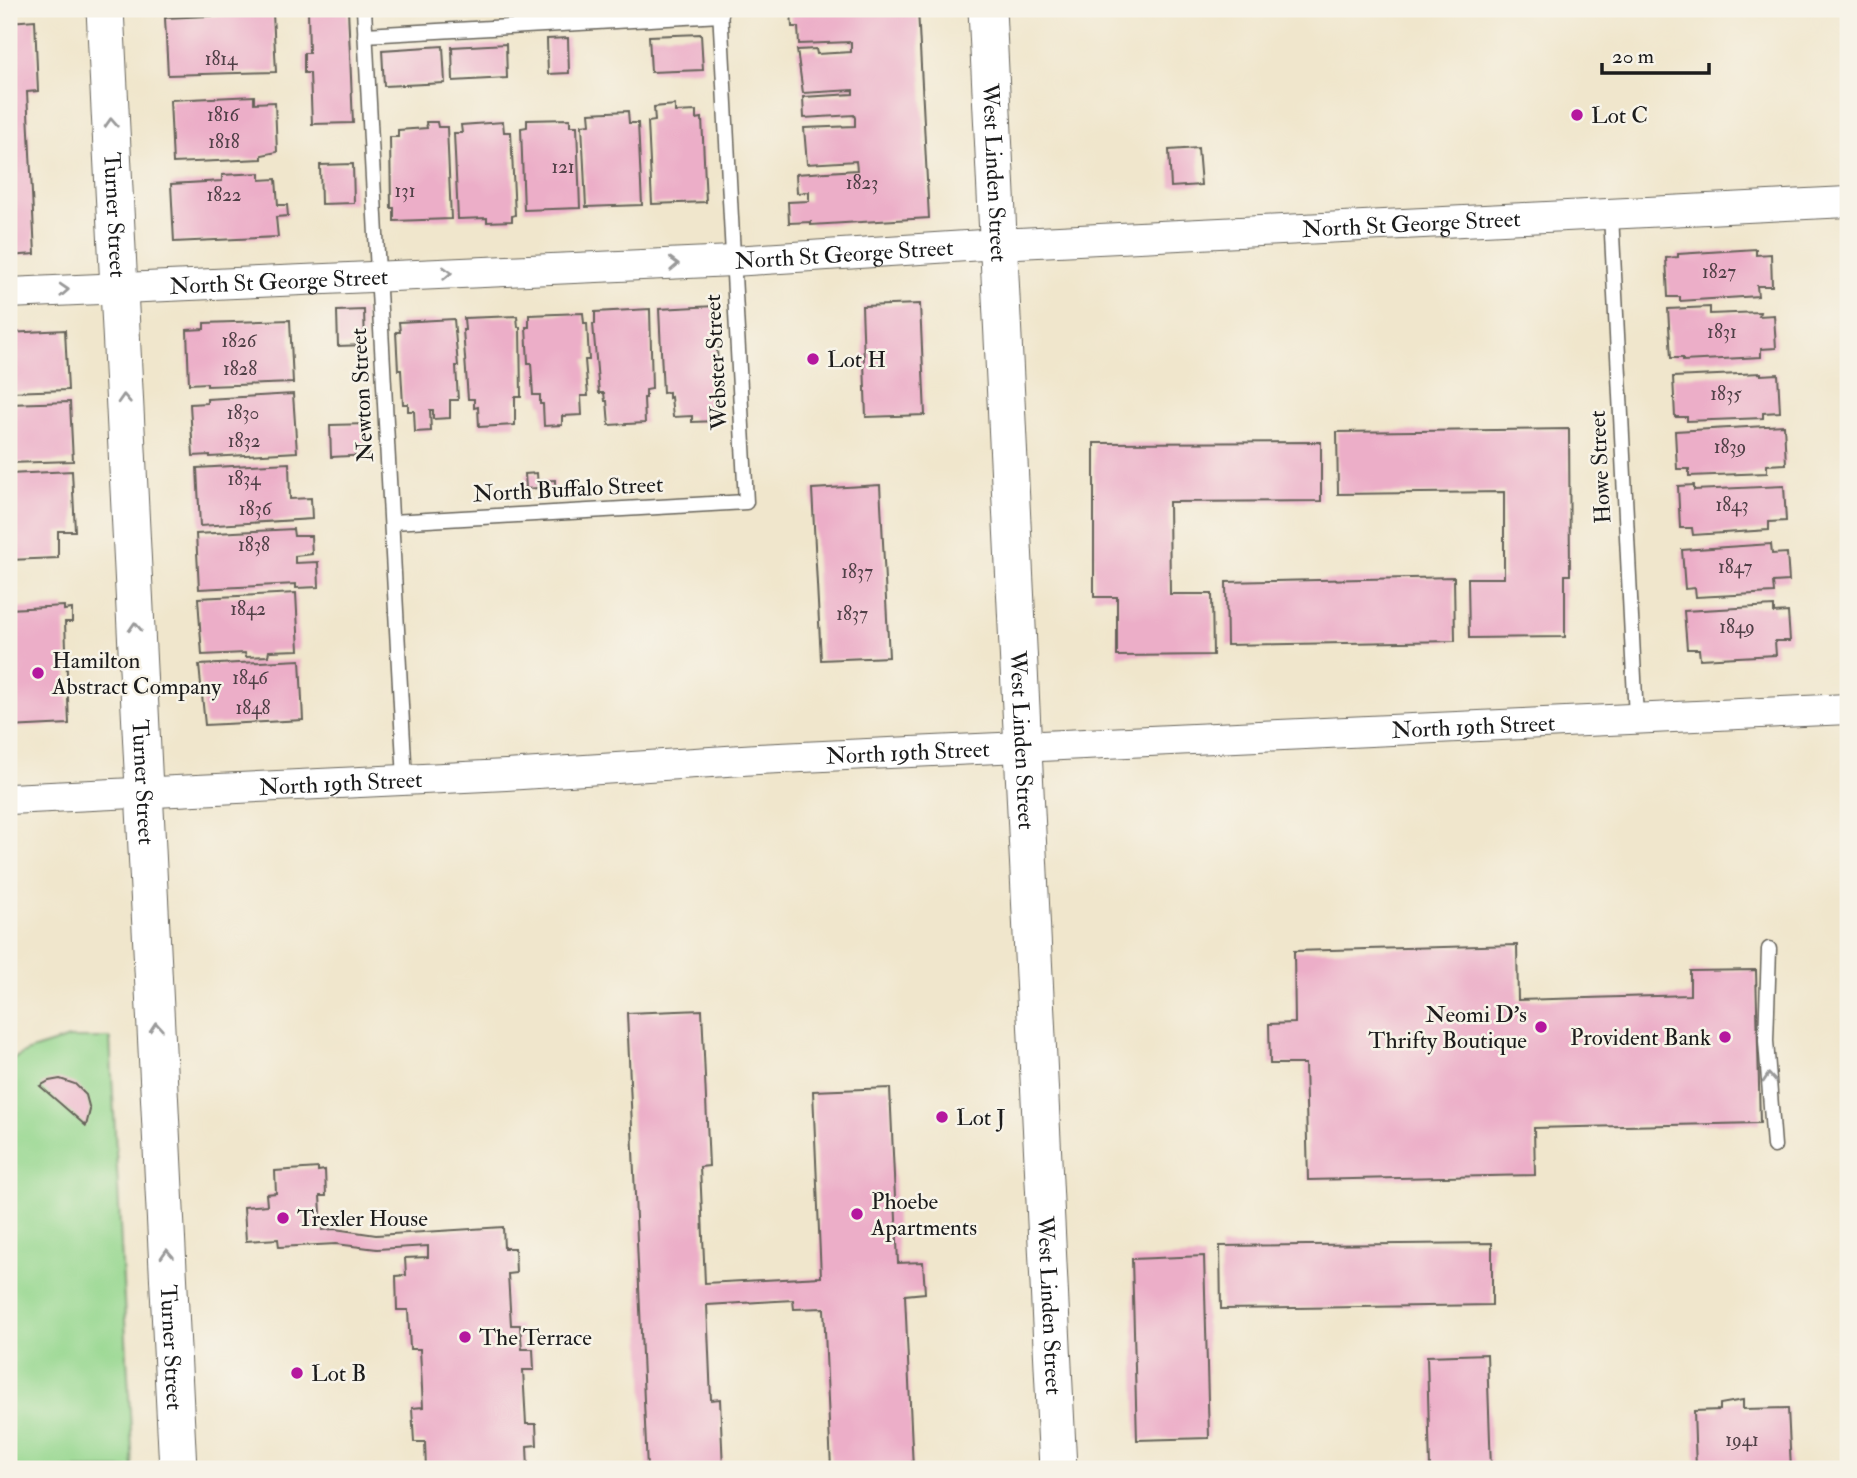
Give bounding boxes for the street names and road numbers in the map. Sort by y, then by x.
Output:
street label: West Linden Street [976,82,1014,263]
street label: Turner Street [98,151,133,278]
street label: North St George Street [1301,204,1521,243]
street label: North St George Street [734,232,954,275]
street label: North St George Street [169,262,389,300]
street label: Webster Street [698,293,734,432]
street label: Newton Street [344,327,380,463]
street label: Howe Street [1583,410,1617,524]
street label: North Buffalo Street [472,470,664,508]
street label: West Linden Street [1004,649,1041,830]
street label: North 19th Street [1391,708,1556,744]
street label: Turner Street [126,719,161,845]
street label: North 19th Street [825,734,990,770]
street label: North 19th Street [258,765,423,801]
street label: West Linden Street [1031,1214,1069,1396]
street label: Turner Street [154,1284,190,1411]

